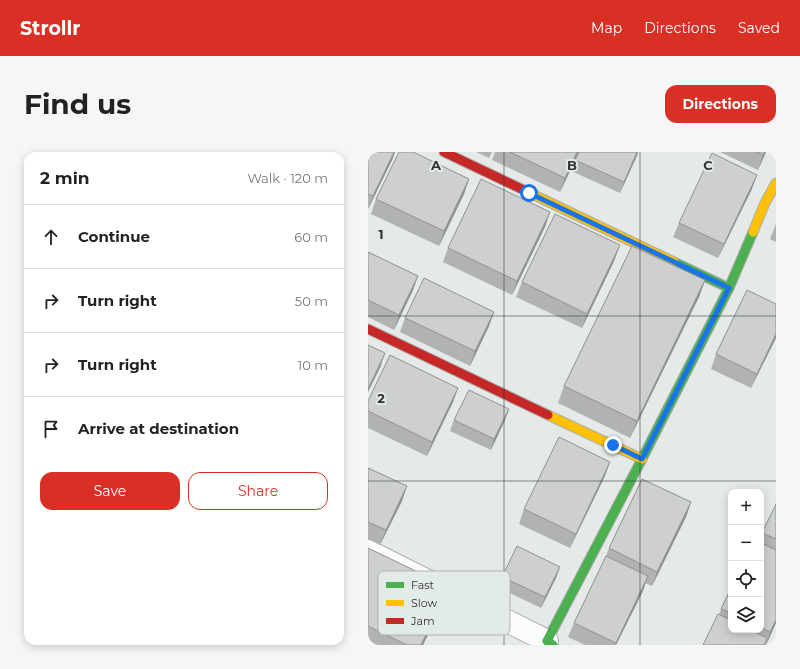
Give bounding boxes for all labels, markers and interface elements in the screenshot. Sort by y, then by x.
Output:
text: Strollr [20,17,81,40]
text: Map [591,19,622,37]
text: Directions [644,19,716,37]
text: Saved [738,19,780,37]
button: Directions [665,85,776,123]
text: Find us [24,87,131,121]
text: A [430,157,442,173]
text: B [567,157,577,173]
text: C [703,157,713,173]
text: 2 min [40,168,90,188]
text: Walk · 120 m [247,170,328,186]
route start [520,184,538,202]
icon: ahead [40,226,62,248]
text: 1 [378,226,384,242]
text: Continue [78,227,150,246]
text: 60 m [294,229,328,245]
icon: right [40,290,62,312]
text: Turn right [78,291,157,310]
text: 50 m [295,293,328,309]
icon: right [40,354,62,376]
text: Turn right [78,355,157,374]
text: 10 m [298,357,328,373]
text: 2 [377,390,385,406]
icon: arrive [40,418,62,440]
text: Arrive at destination [78,419,239,438]
route end [604,436,622,454]
button: Save [40,472,180,510]
button: Share [188,472,328,510]
map controls [728,489,764,633]
button: + [728,489,764,525]
button: − [728,525,764,561]
button: locate [728,561,764,597]
legend [378,571,510,635]
text: Fast [411,578,435,592]
text: Slow [411,596,437,610]
button: layers [728,597,764,633]
text: Jam [410,614,435,628]

